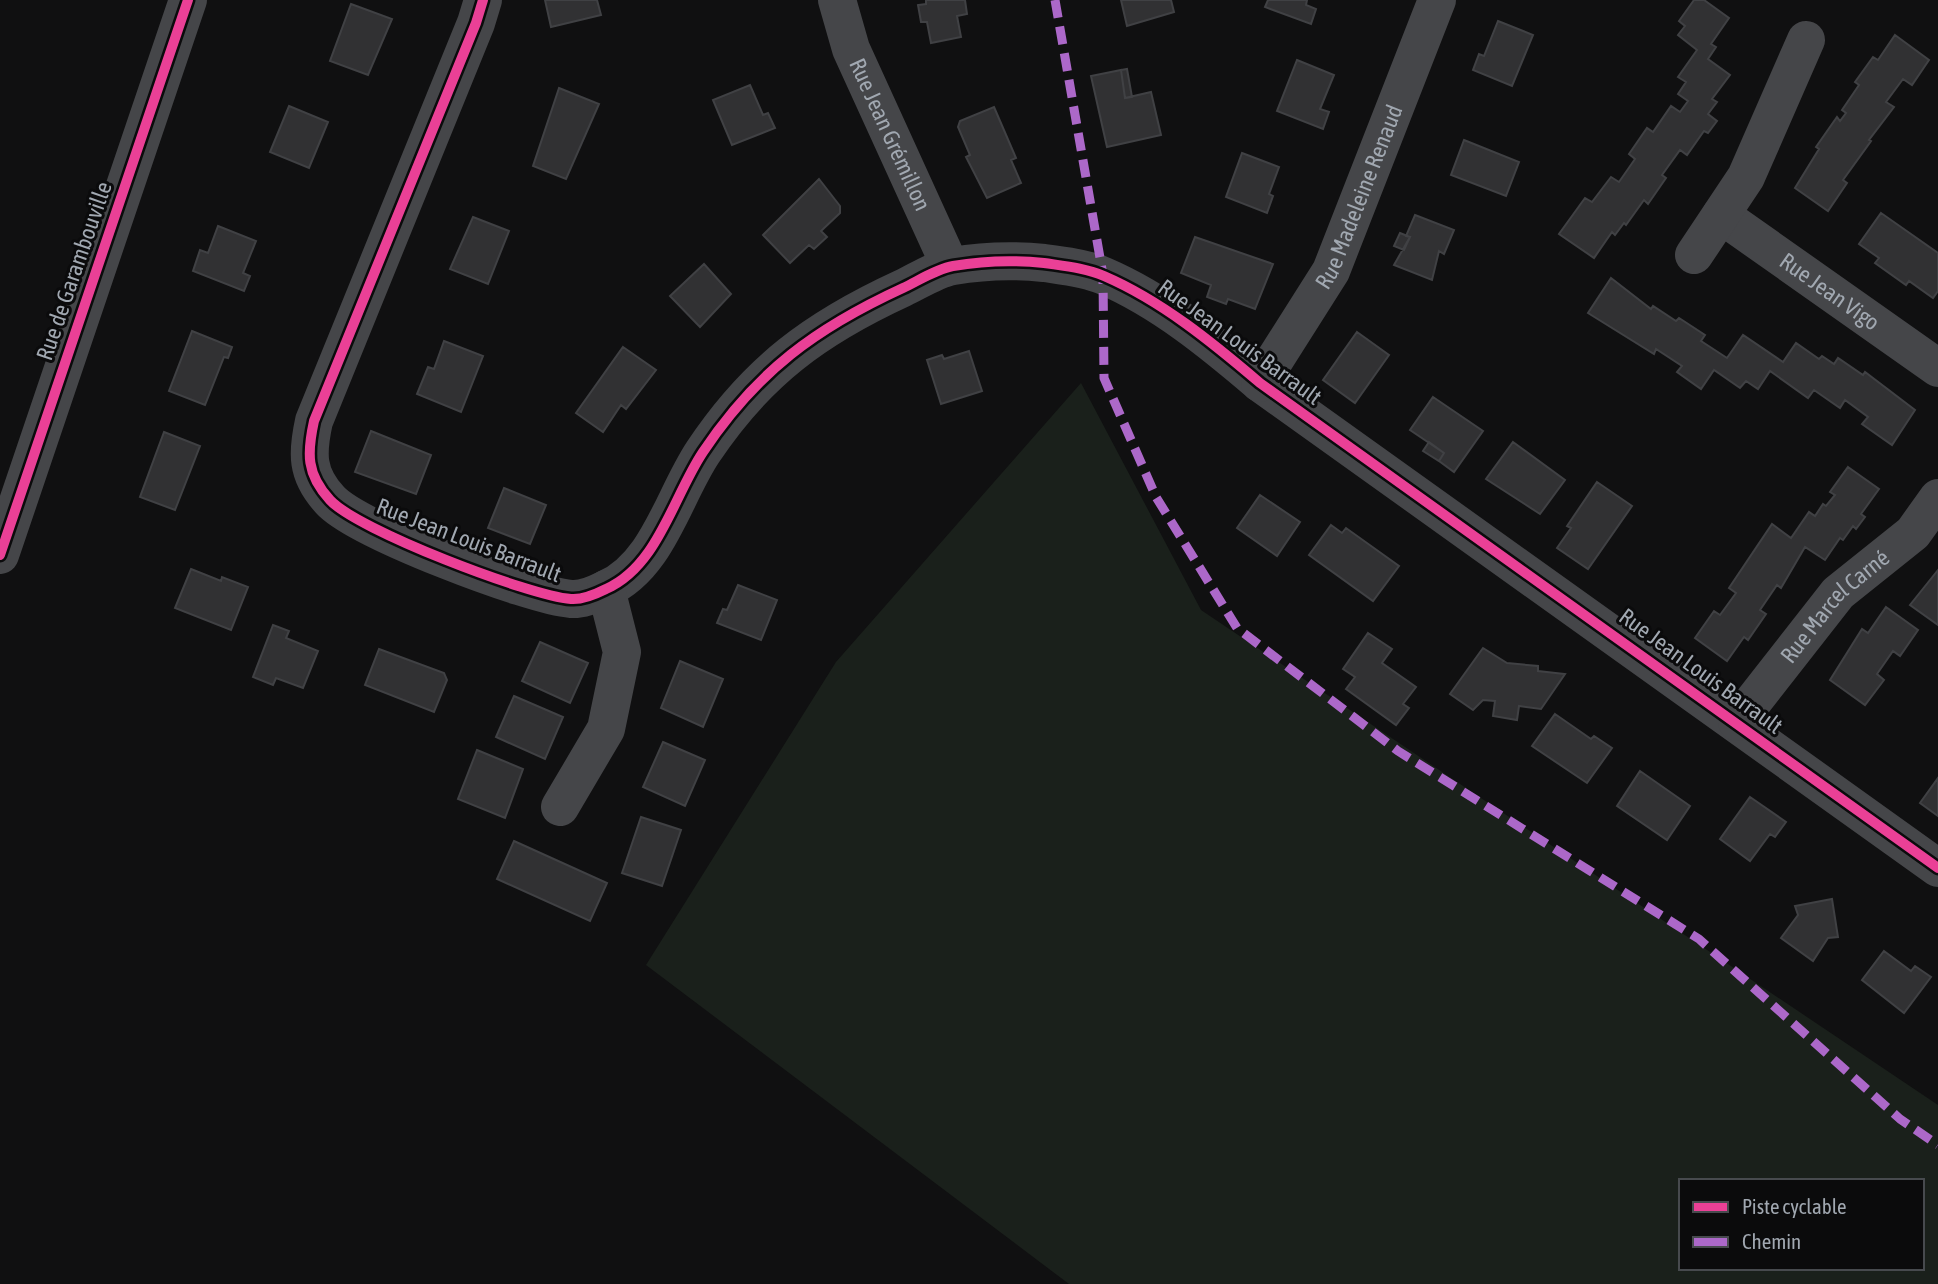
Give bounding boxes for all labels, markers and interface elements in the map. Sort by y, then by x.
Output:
street label: Rue Jean Grémillon [844,54,936,215]
street label: Rue Madeleine Renaud [1310,101,1408,294]
street label: Rue de Garambouville [31,178,117,364]
street label: Rue Jean Vigo [1775,248,1885,336]
street label: Rue Jean Louis Barrault [1153,274,1327,410]
street label: Rue Jean Louis Barrault [373,493,565,587]
street label: Rue Marcel Carné [1775,544,1894,668]
street label: Rue Jean Louis Barrault [1614,603,1788,739]
legend [1679,1179,1924,1270]
text: Piste cyclable [1742,1194,1847,1218]
text: Chemin [1742,1229,1801,1253]

